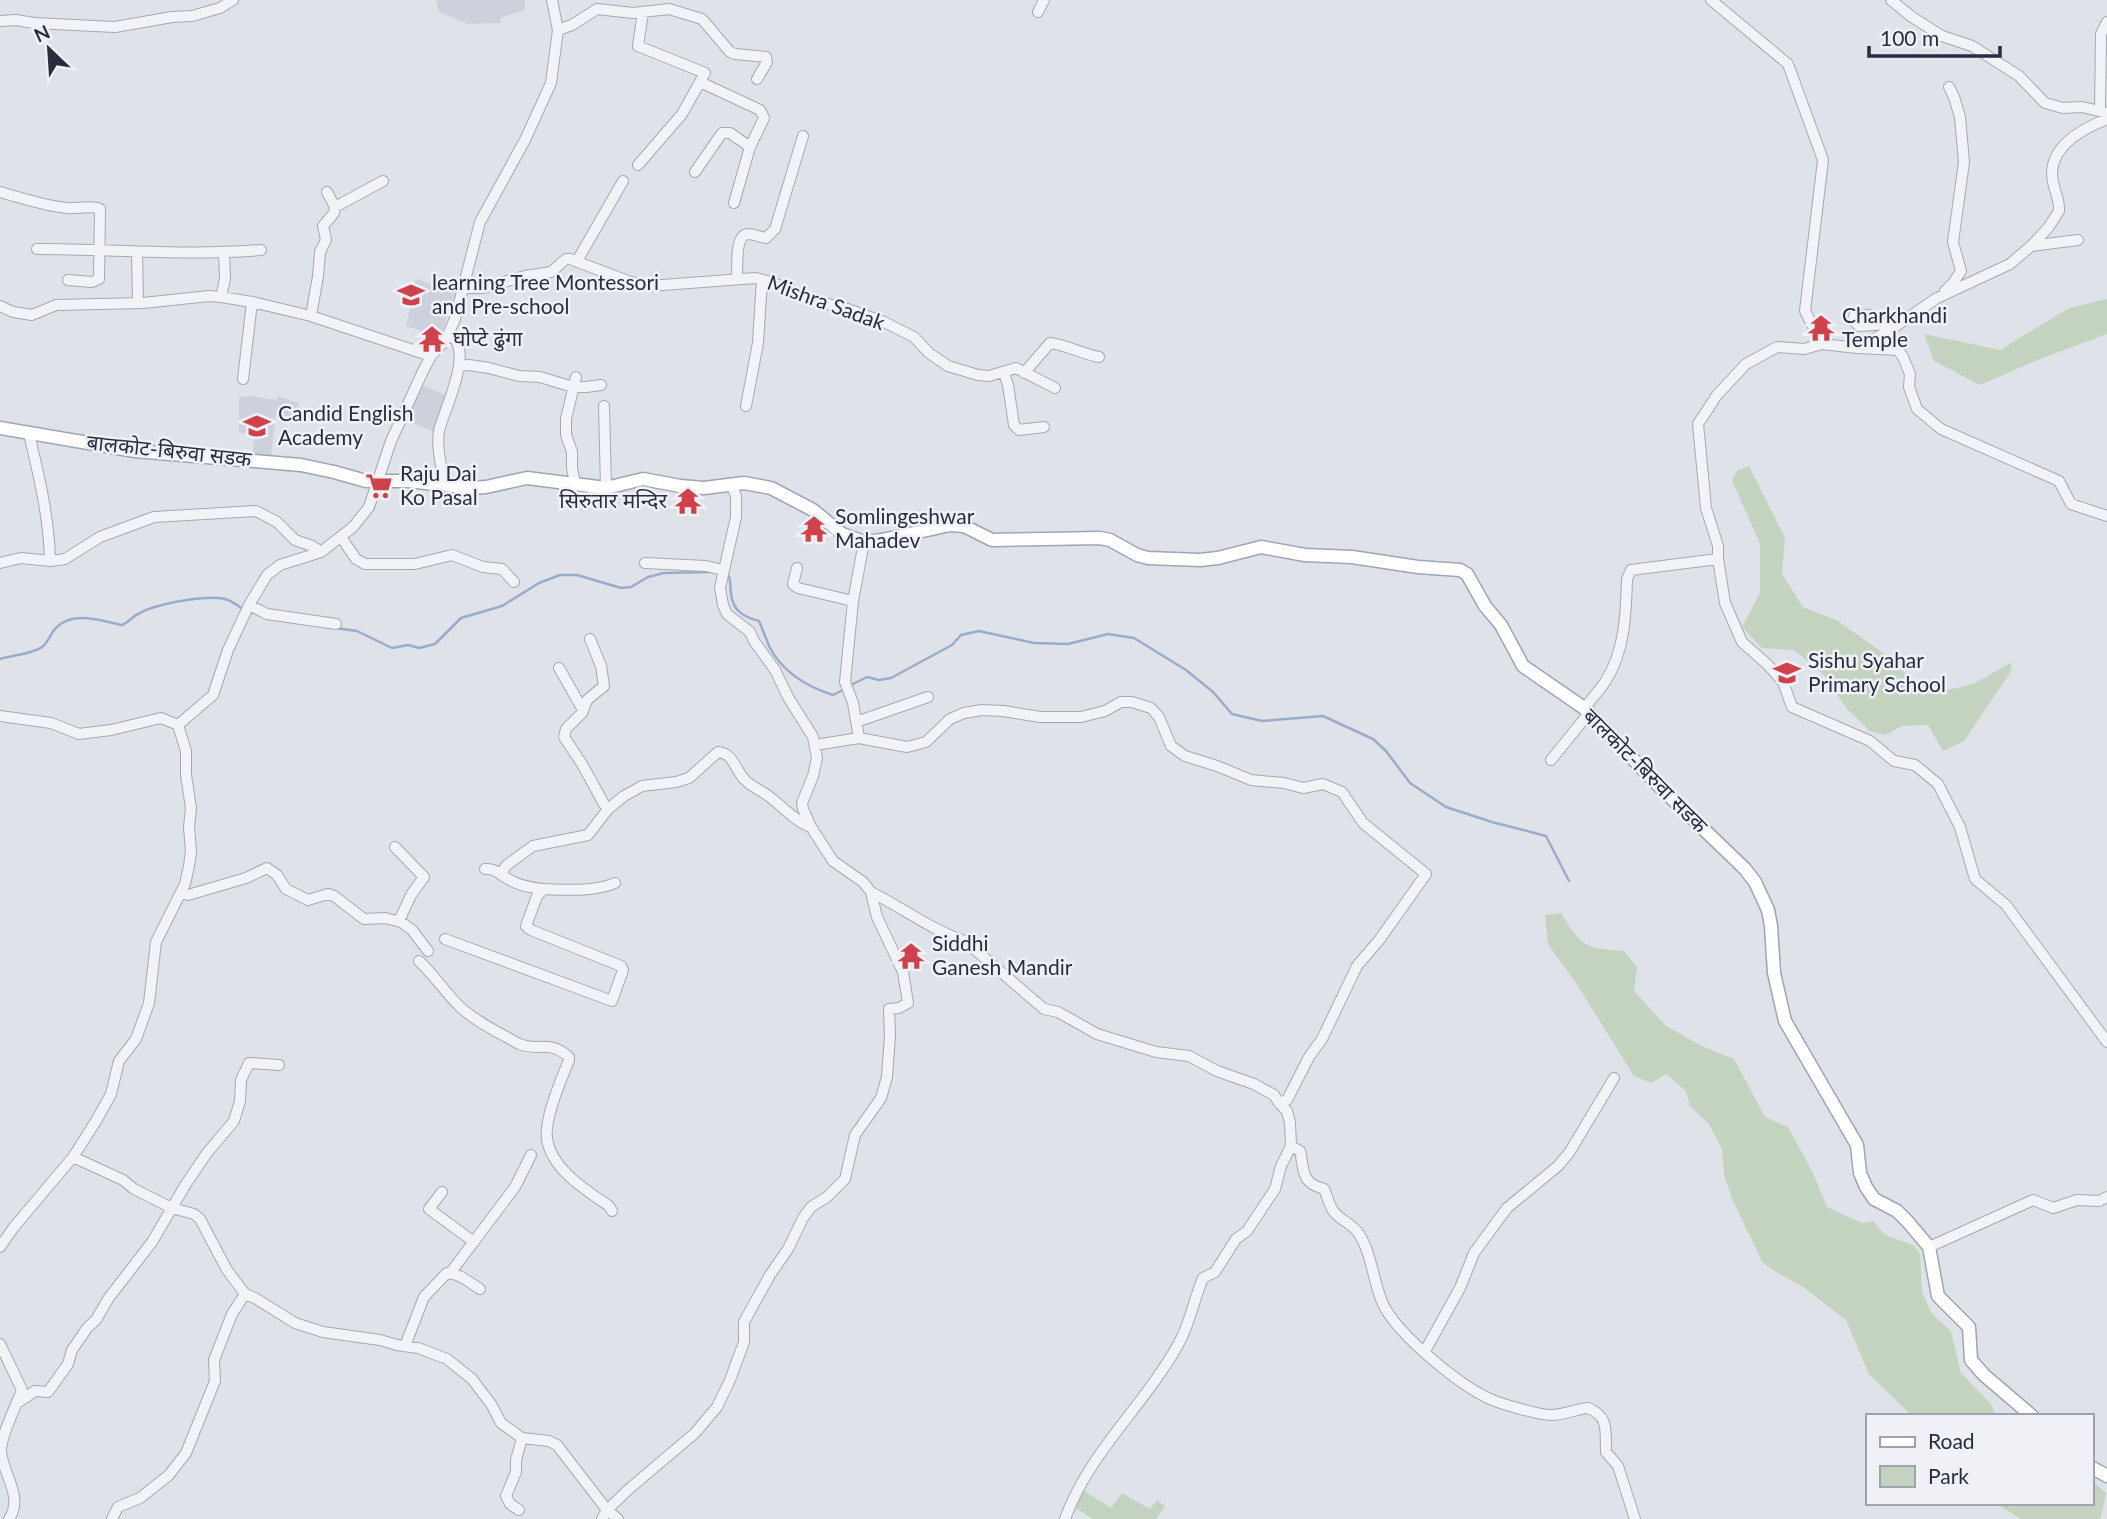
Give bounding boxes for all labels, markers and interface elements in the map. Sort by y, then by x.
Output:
north arrow [14,14,84,84]
scale bar [1869,14,2000,58]
text: N [30,20,53,47]
text: 100 m [1880,25,1939,50]
place label: learning Tree Montessori and Pre-school [432,269,659,318]
street label: Mishra Sadak [764,269,889,334]
school or university icon: learning Tree Montessori and Pre-school [396,280,426,310]
place label: Charkhandi Temple [1842,302,1947,351]
temple icon: Charkhandi Temple [1806,313,1836,343]
temple icon: घोप्टे ढुंगा [417,324,447,354]
place label: घोप्टे ढुंगा [453,325,523,352]
place label: Candid English Academy [278,400,413,449]
school or university icon: Candid English Academy [242,411,272,441]
street label: बालकोट-बिरुवा सडक [85,428,254,471]
place label: Raju Dai Ko Pasal [400,460,478,509]
supermarket icon: Raju Dai Ko Pasal [364,471,394,501]
temple icon: सिरुतार मन्दिर [673,486,703,516]
place label: सिरुतार मन्दिर [559,487,667,512]
place label: Somlingeshwar Mahadev [835,503,975,552]
temple icon: Somlingeshwar Mahadev [799,514,829,544]
place label: Sishu Syahar Primary School [1808,647,1946,696]
school or university icon: Sishu Syahar Primary School [1772,658,1802,688]
street label: बालकोट-बिरुवा सडक [1579,703,1714,838]
place label: Siddhi Ganesh Mandir [932,930,1073,979]
temple icon: Siddhi Ganesh Mandir [896,941,926,971]
legend [1866,1414,2093,1505]
text: Road [1928,1428,1975,1453]
text: Park [1928,1463,1969,1488]

